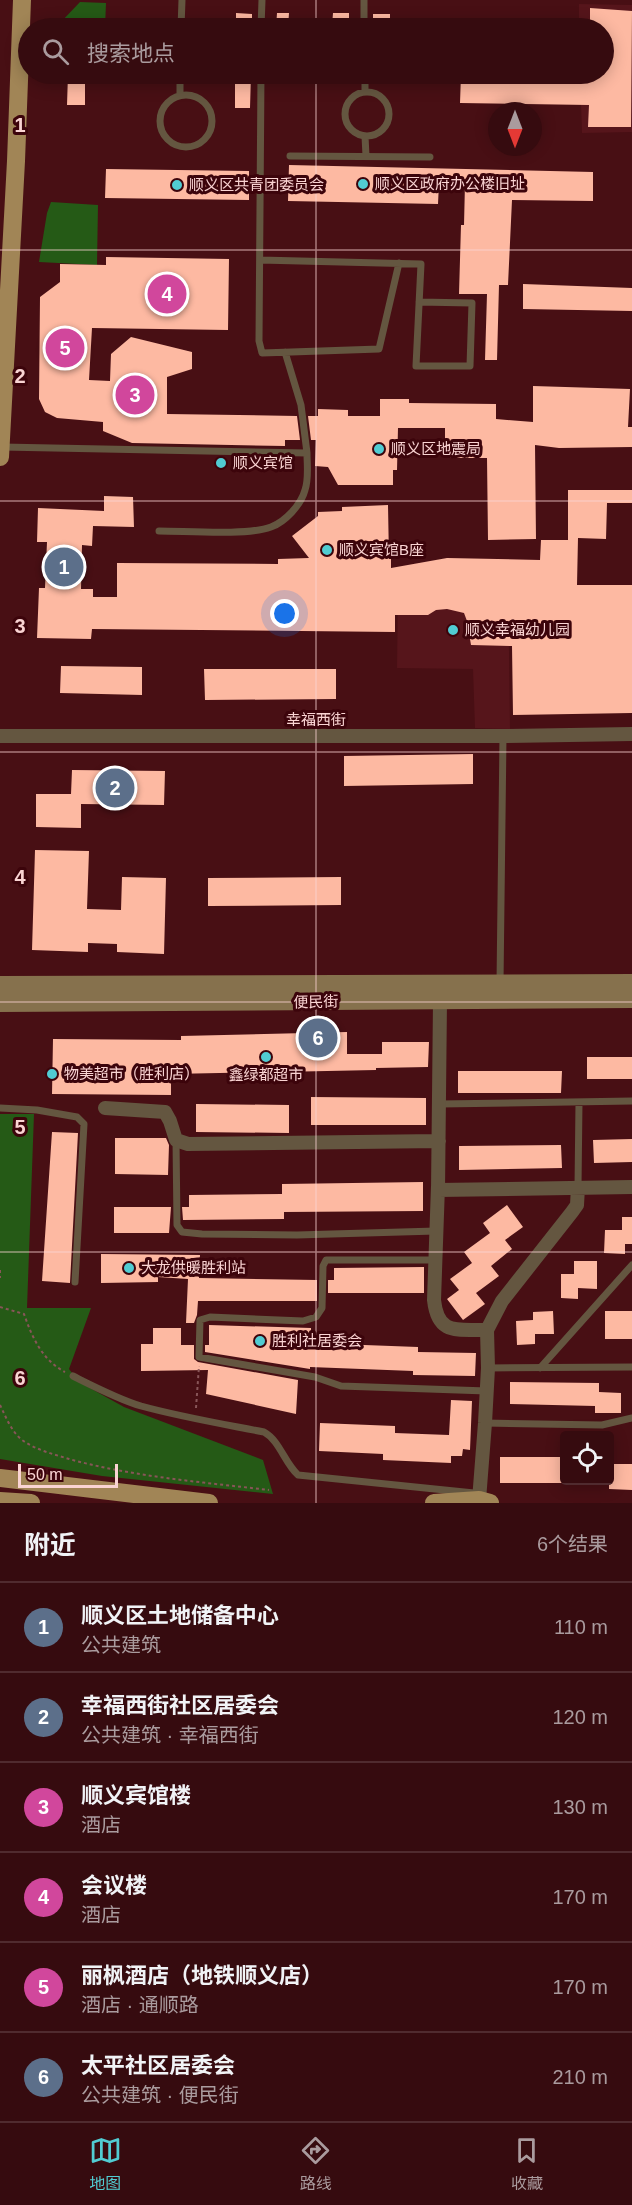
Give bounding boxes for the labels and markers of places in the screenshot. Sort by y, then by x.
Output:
place label: 顺义区政府办公楼旧址 [375,175,525,192]
place label: 顺义区共青团委员会 [189,176,324,193]
marker: 顺义区政府办公楼旧址 [356,177,370,191]
marker: 顺义区共青团委员会 [170,178,184,192]
pin: 4 [148,272,186,316]
pin: 5 [46,326,84,370]
pin: 3 [116,372,154,418]
place label: 顺义区地震局 [391,440,481,457]
marker: 顺义区地震局 [372,442,386,456]
place label: 顺义宾馆 [233,454,293,471]
marker: 顺义宾馆 [214,456,228,470]
place label: 顺义宾馆B座 [339,541,424,558]
marker: 顺义宾馆B座 [320,543,334,557]
pin: 1 [44,544,84,590]
place label: 顺义幸福幼儿园 [465,621,570,638]
marker: 顺义幸福幼儿园 [446,623,460,637]
pin: 2 [96,766,134,810]
pin: 6 [298,1016,338,1060]
marker: 鑫绿都超市 [259,1050,273,1064]
place label: 物美超市（胜利店） [64,1065,199,1082]
place label: 鑫绿都超市 [228,1066,304,1083]
marker: 物美超市（胜利店） [45,1067,59,1081]
place label: 大龙供暖胜利站 [141,1259,246,1276]
marker: 大龙供暖胜利站 [122,1261,136,1275]
place label: 胜利社居委会 [272,1332,362,1349]
marker: 胜利社居委会 [253,1334,267,1348]

